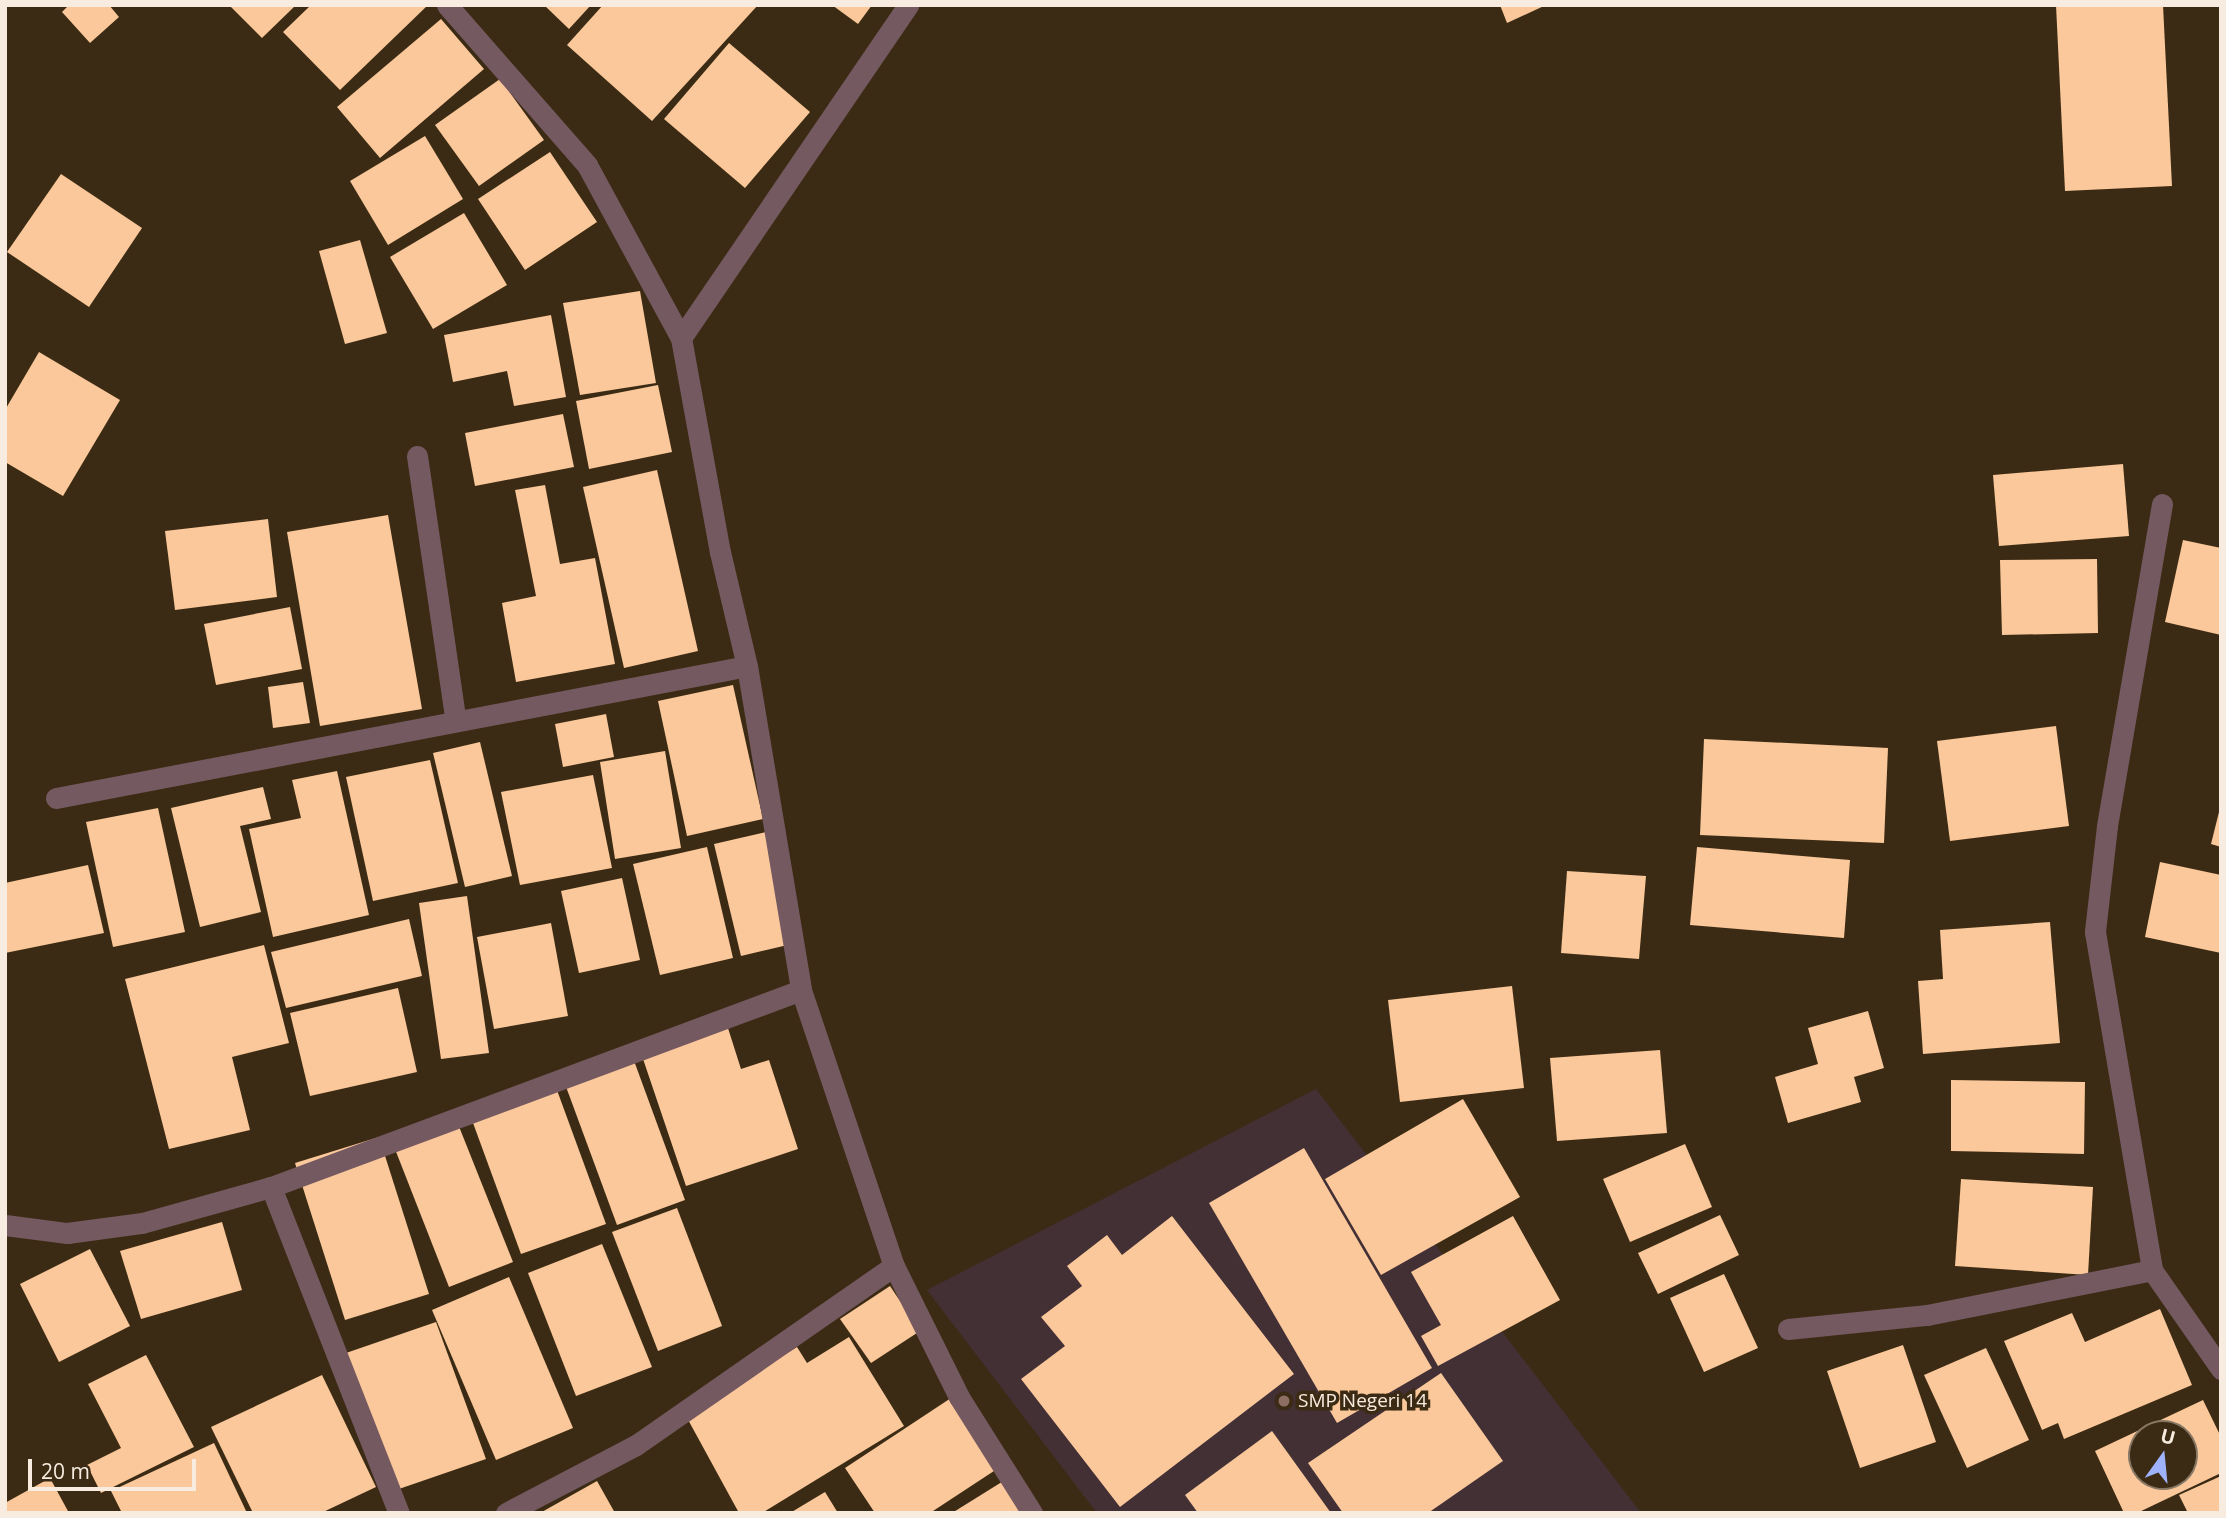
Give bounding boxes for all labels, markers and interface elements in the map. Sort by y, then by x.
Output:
place label: SMP Negeri 14 [1298,1390,1427,1412]
marker: SMP Negeri 14 [1276,1393,1292,1409]
north arrow [2128,1420,2198,1490]
text: U [2158,1422,2178,1451]
scale bar [32,1444,200,1488]
text: 20 m [41,1457,90,1485]

